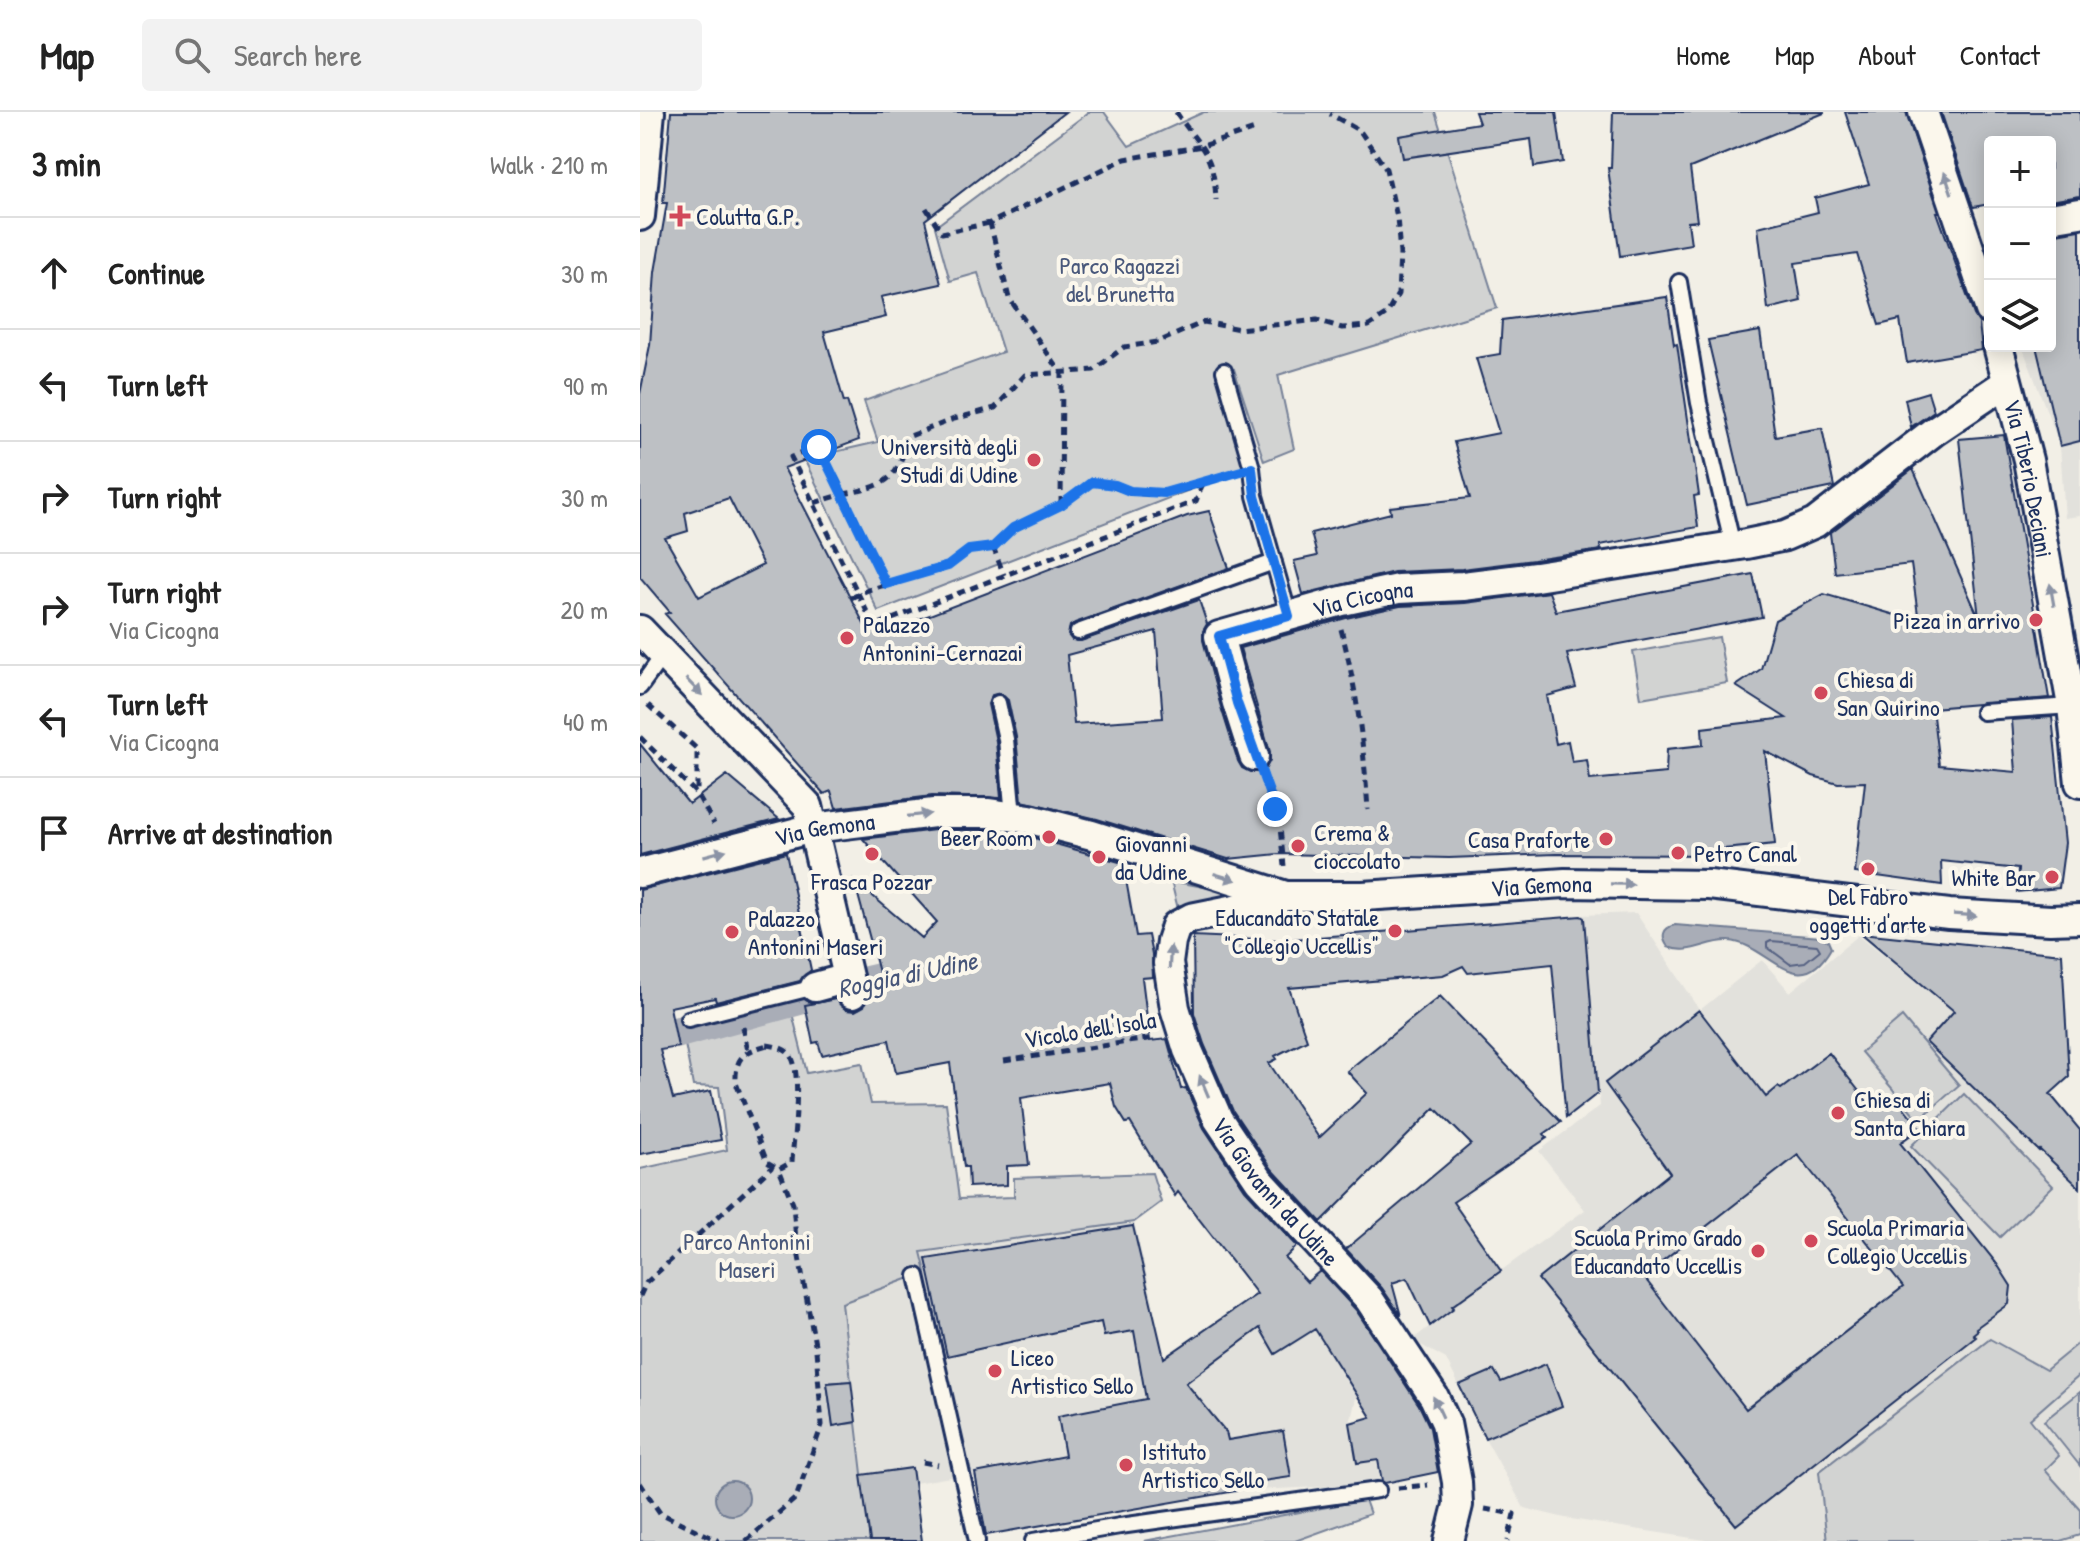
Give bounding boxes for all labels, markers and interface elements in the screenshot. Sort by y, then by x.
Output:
search box [142,19,702,91]
text: Map [40,29,94,81]
icon: search [170,33,214,77]
text: Search here [234,35,362,75]
text: Home [1676,36,1731,74]
text: Map [1775,36,1814,74]
text: About [1858,36,1916,74]
text: Contact [1960,36,2040,74]
map controls [1984,136,2056,352]
button: + [1984,136,2056,208]
text: 3 min [32,141,101,187]
text: Walk · 210 m [490,147,608,182]
one-way arrow [1942,171,1954,195]
place label: Colutta G.P. [696,200,800,232]
marker: Colutta G.P. [671,207,689,225]
button: − [1984,208,2056,280]
park label: Parco Ragazzi del Brunetta [1059,249,1181,309]
icon: ahead [32,251,76,295]
text: Continue [108,253,205,293]
text: 30 m [561,256,608,291]
button: layers [1984,280,2056,352]
icon: left [32,363,76,407]
text: Turn left [108,365,207,405]
text: 90 m [563,368,608,403]
street label: Via Tiberio Deciani [1997,396,2061,560]
route start [801,429,837,465]
place label: Università degli Studi di Udine [881,430,1018,490]
marker: Università degli Studi di Udine [1025,451,1043,469]
icon: right [32,475,76,519]
text: Turn right [108,477,221,517]
text: 30 m [561,480,608,515]
text: Turn right [108,572,221,612]
street label: Via Cicogna [1309,572,1414,625]
one-way arrow [2046,583,2058,608]
icon: right [32,587,76,631]
text: 20 m [561,592,608,627]
place label: Pizza in arrivo [1893,604,2020,636]
place label: Palazzo Antonini-Cernazai [863,608,1023,668]
marker: Pizza in arrivo [2027,611,2045,629]
text: Via Cicogna [108,612,219,647]
marker: Palazzo Antonini-Cernazai [838,629,856,647]
place label: Chiesa di San Quirino [1837,663,1940,723]
one-way arrow [684,677,703,696]
text: Turn left [108,684,207,724]
marker: Chiesa di San Quirino [1812,684,1830,702]
icon: left [32,699,76,743]
text: 40 m [563,704,608,739]
text: Via Cicogna [108,724,219,759]
route end [1257,791,1293,827]
street label: Via Gemona [771,805,876,853]
one-way arrow [907,808,932,821]
icon: arrive [32,811,76,855]
text: Arrive at destination [108,813,333,853]
place label: Crema & cioccolato [1314,816,1401,876]
place label: Beer Room [940,821,1033,853]
place label: Casa Praforte [1468,823,1590,855]
place label: Giovanni da Udine [1115,827,1188,887]
marker: Beer Room [1040,828,1058,846]
marker: Casa Praforte [1597,830,1615,848]
marker: Crema & cioccolato [1289,837,1307,855]
place label: Petro Canal [1694,837,1798,869]
marker: Petro Canal [1669,844,1687,862]
marker: Frasca Pozzar [863,845,881,863]
one-way arrow [703,847,728,859]
marker: Giovanni da Udine [1090,848,1108,866]
marker: Del Fabro oggetti d'arte [1859,860,1877,878]
place label: White Bar [1952,861,2036,893]
place label: Frasca Pozzar [810,865,933,897]
street label: Via Gemona [1490,867,1592,904]
marker: White Bar [2043,868,2061,886]
one-way arrow [1214,871,1238,884]
one-way arrow [1610,878,1635,890]
place label: Del Fabro oggetti d'arte [1809,880,1927,940]
place label: Educandato Statale "Collegio Uccellis" [1215,901,1379,961]
place label: Palazzo Antonini Maseri [748,902,884,962]
one-way arrow [1953,909,1978,922]
marker: Educandato Statale "Collegio Uccellis" [1386,922,1404,940]
marker: Palazzo Antonini Maseri [723,923,741,941]
water label: Roggia di Udine [834,942,982,1007]
one-way arrow [1163,944,1176,969]
street label: Vicolo dell'Isola [1022,1003,1158,1055]
one-way arrow [1197,1074,1210,1097]
place label: Chiesa di Santa Chiara [1854,1083,1965,1143]
marker: Chiesa di Santa Chiara [1829,1104,1847,1122]
street label: Via Giovanni da Udine [1205,1110,1347,1273]
place label: Scuola Primaria Collegio Uccellis [1827,1211,1967,1271]
place label: Scuola Primo Grado Educandato Uccellis [1574,1221,1742,1281]
park label: Parco Antonini Maseri [683,1225,811,1285]
marker: Scuola Primaria Collegio Uccellis [1802,1232,1820,1250]
marker: Scuola Primo Grado Educandato Uccellis [1749,1242,1767,1260]
place label: Liceo Artistico Sello [1011,1341,1134,1401]
marker: Liceo Artistico Sello [986,1362,1004,1380]
one-way arrow [1431,1395,1445,1418]
place label: Istituto Artistico Sello [1142,1435,1265,1495]
marker: Istituto Artistico Sello [1117,1456,1135,1474]

